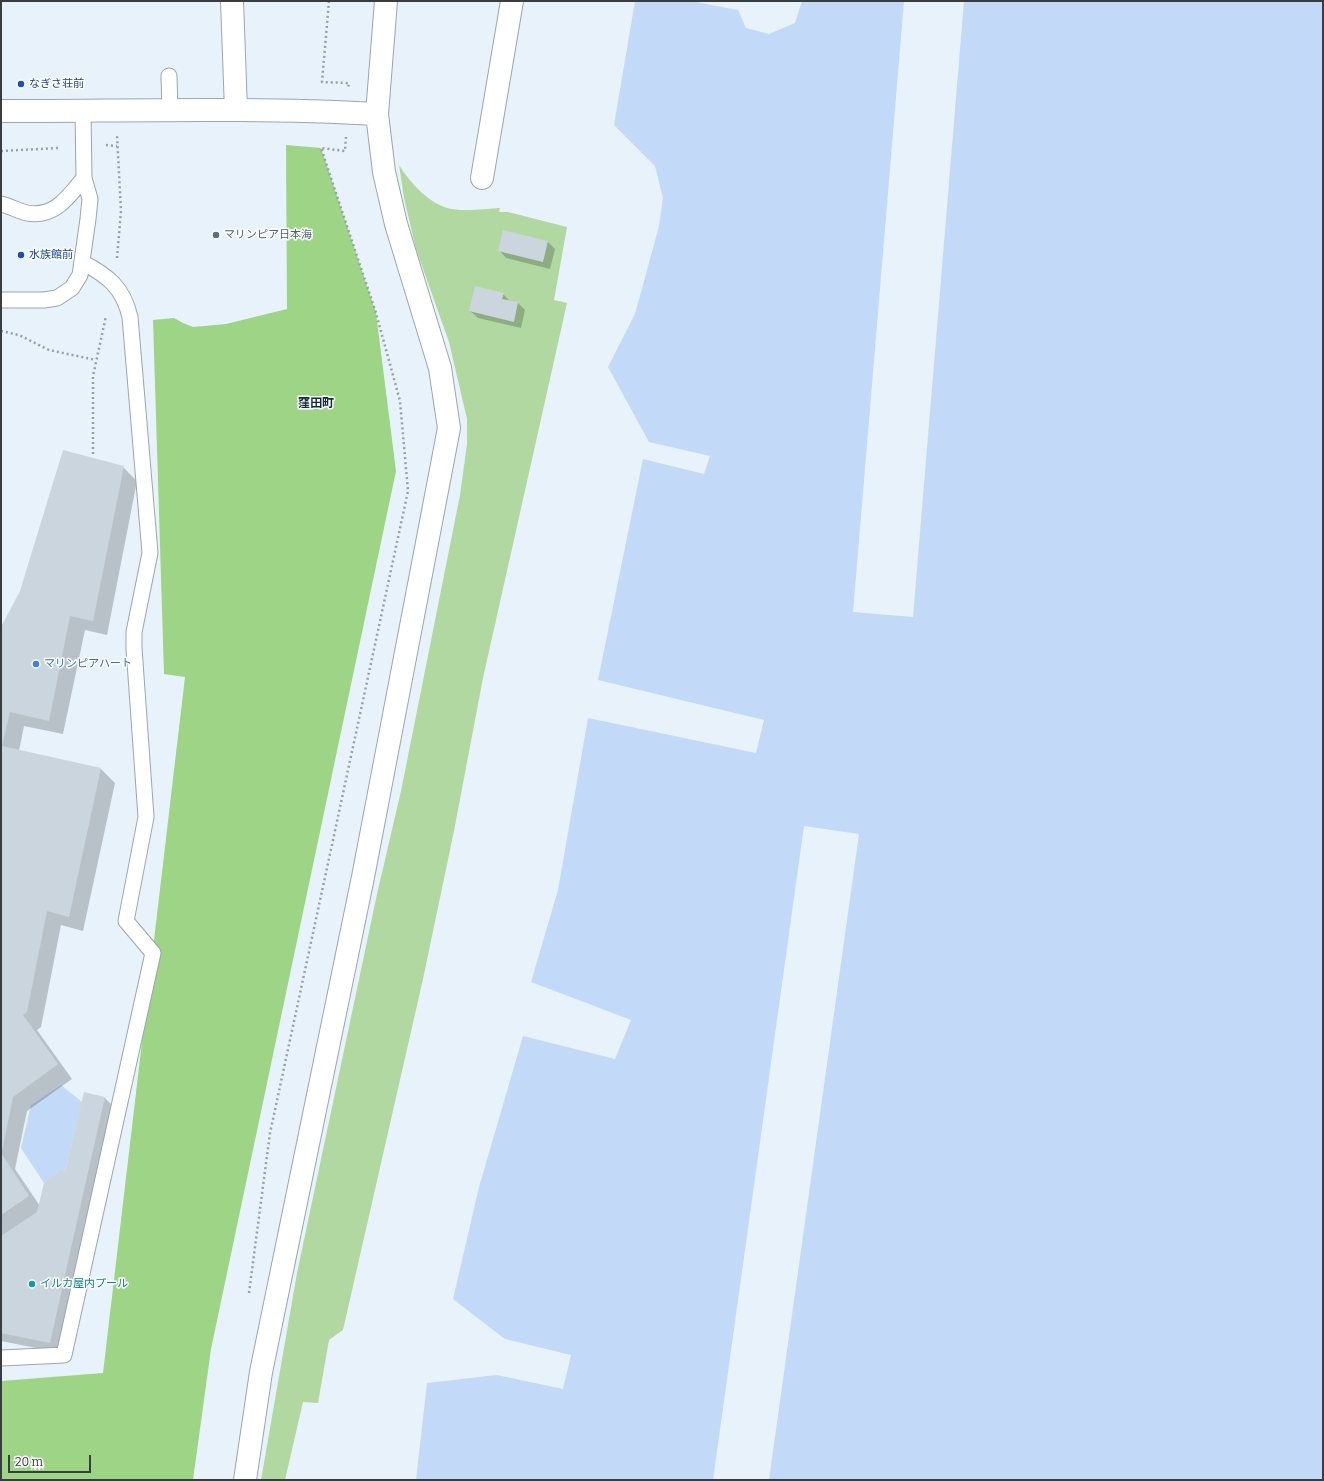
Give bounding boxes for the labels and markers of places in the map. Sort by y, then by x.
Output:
place label: なぎさ荘前 [29,77,84,91]
marker: なぎさ荘前 [16,79,26,89]
place label: マリンピア日本海 [224,228,312,242]
marker: マリンピア日本海 [211,230,221,240]
place label: 水族館前 [29,248,73,262]
marker: 水族館前 [16,250,26,260]
place label: マリンピアハート [44,657,132,671]
marker: マリンピアハート [31,659,41,669]
place label: イルカ屋内プール [40,1277,128,1291]
marker: イルカ屋内プール [27,1279,37,1289]

